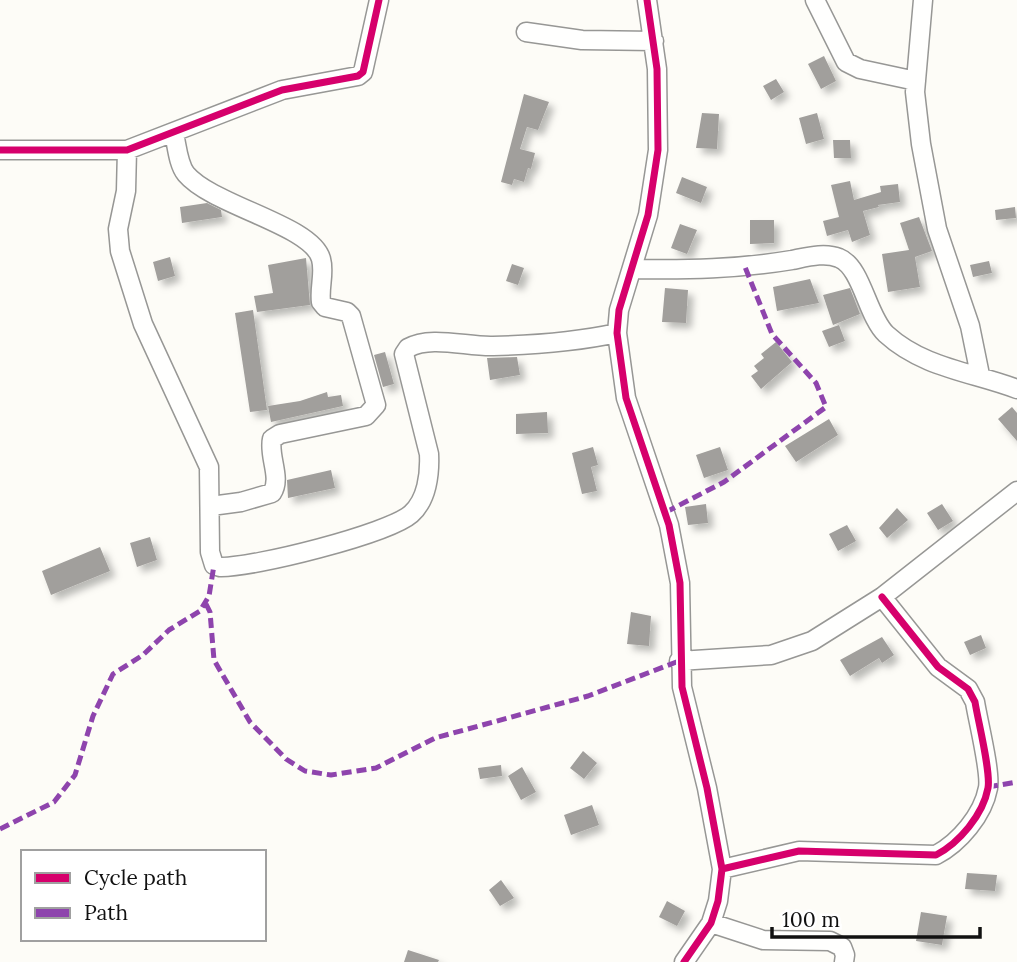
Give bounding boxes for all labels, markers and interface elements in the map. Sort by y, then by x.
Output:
legend [21,850,266,941]
text: Cycle path [84,864,187,891]
scale bar [772,895,980,939]
text: Path [84,899,128,926]
text: 100 m [782,906,840,933]

